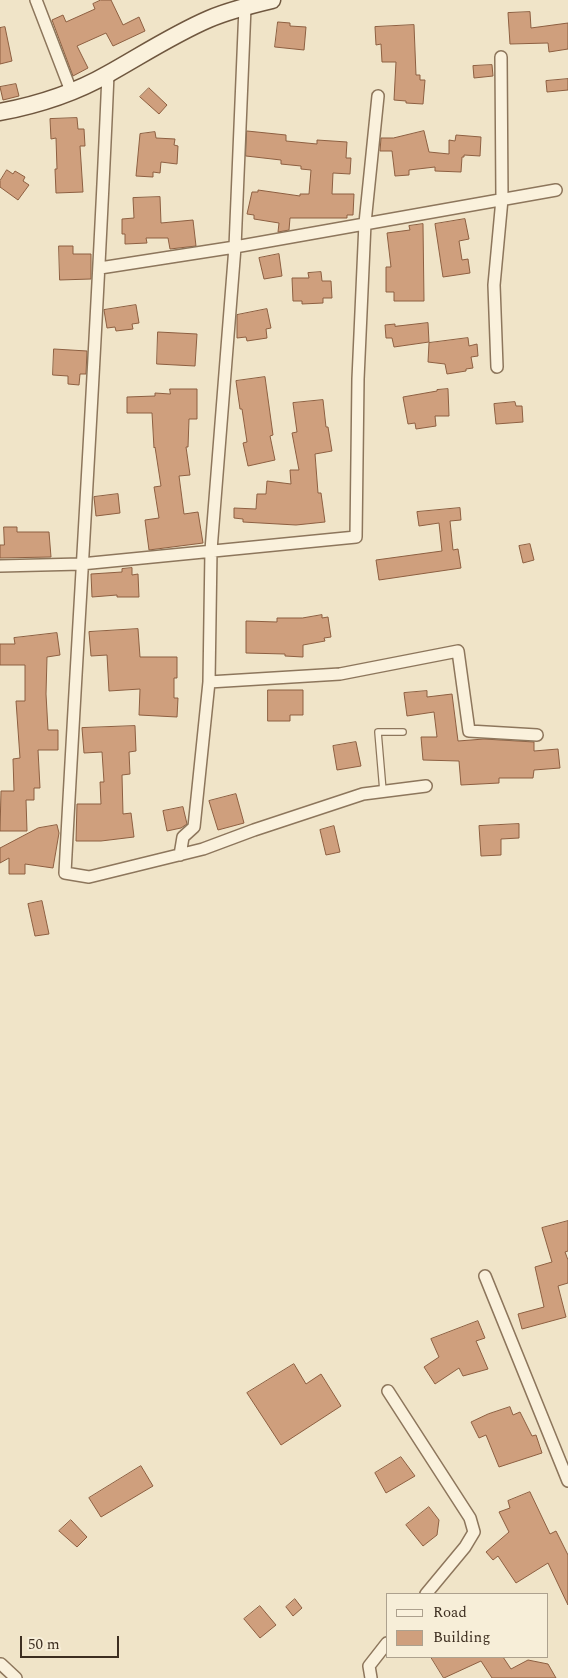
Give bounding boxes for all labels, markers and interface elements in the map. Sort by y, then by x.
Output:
legend [386,1593,548,1658]
text: Road [433,1601,467,1624]
scale bar [22,1626,121,1658]
text: Building [433,1626,490,1649]
text: 50 m [28,1633,60,1656]

